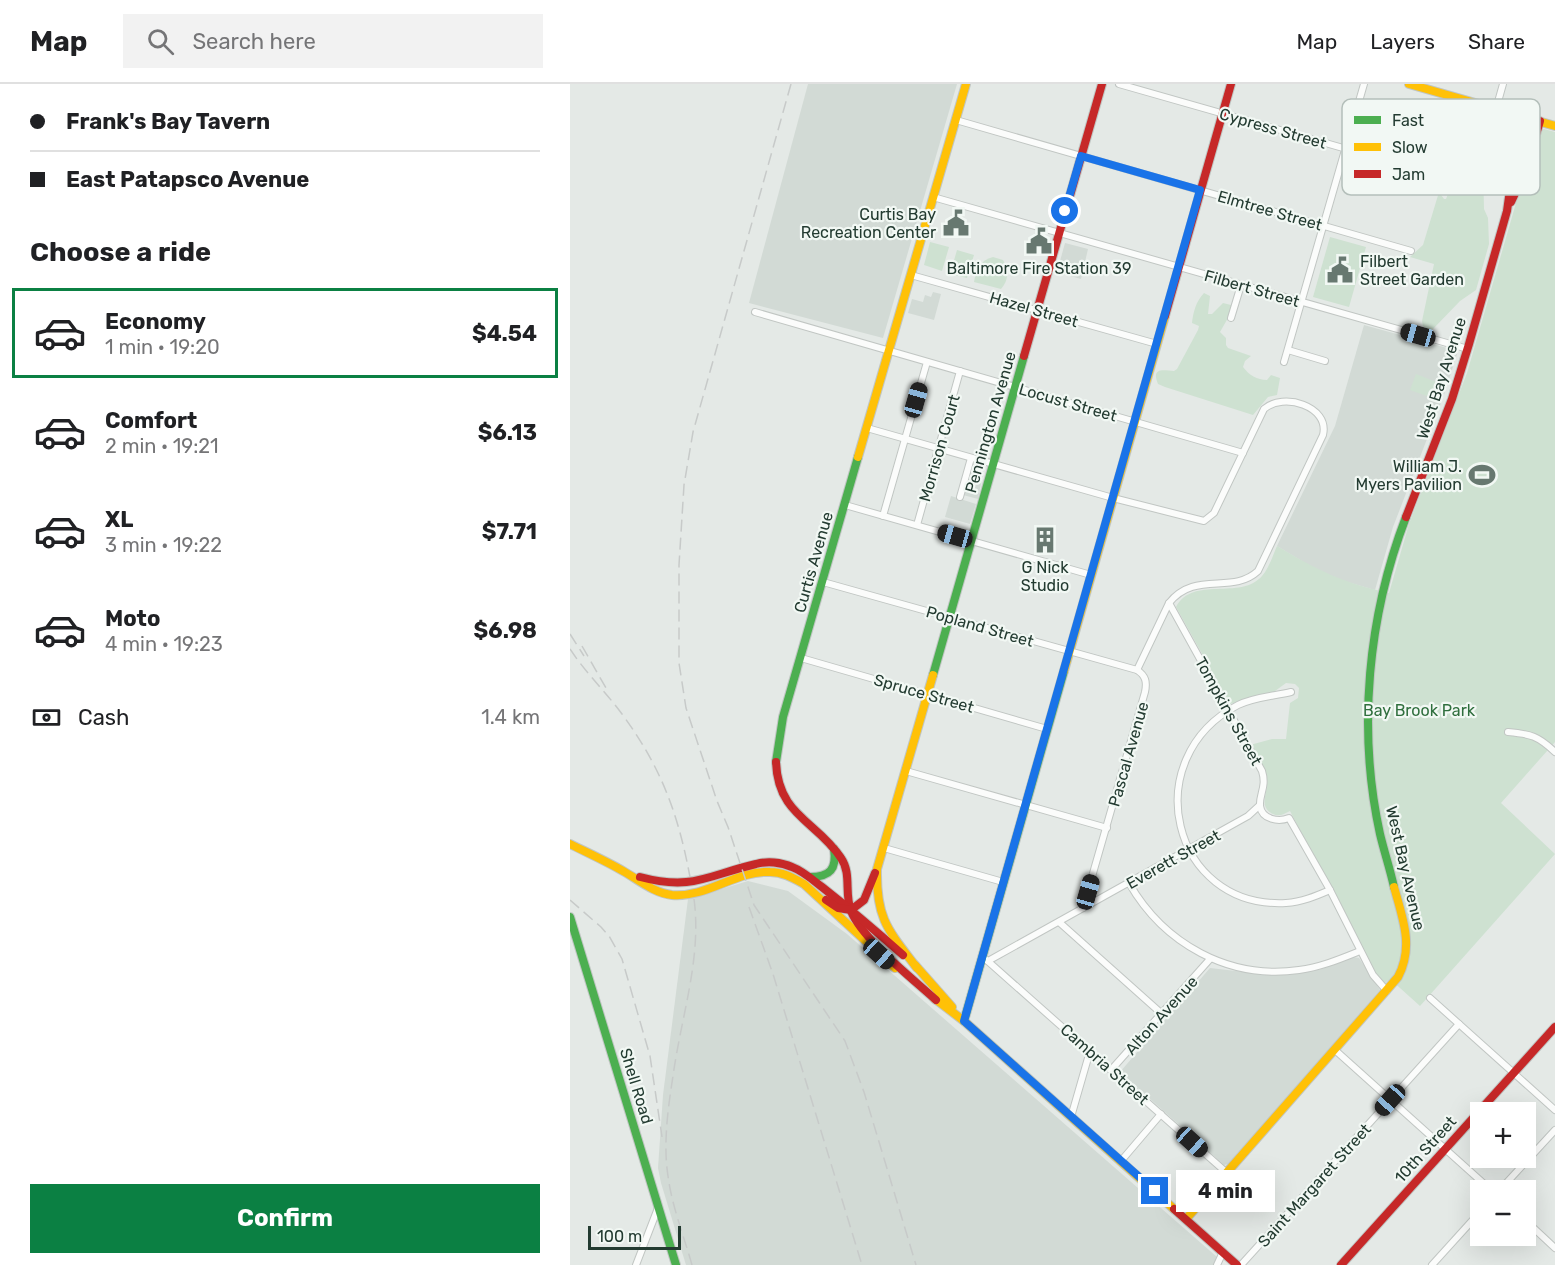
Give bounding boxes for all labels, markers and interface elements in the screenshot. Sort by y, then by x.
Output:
search box [123,14,543,68]
text: Map [30,25,87,58]
icon: search [144,25,177,58]
text: Search here [192,28,316,55]
text: Map [1296,29,1337,54]
text: Layers [1370,29,1435,54]
text: Share [1468,29,1525,54]
legend [1342,99,1540,195]
street label: Cypress Street [1217,104,1329,153]
text: Frank's Bay Tavern [66,108,270,135]
text: Fast [1392,111,1424,130]
text: Slow [1392,138,1428,157]
text: Jam [1392,165,1425,184]
text: East Patapsco Avenue [66,166,309,193]
street label: Elmtree Street [1215,186,1324,234]
route start [1051,197,1078,224]
place label: Curtis Bay Recreation Center [801,205,936,242]
public building icon: Curtis Bay Recreation Center [941,208,971,238]
public building icon: Baltimore Fire Station 39 [1024,226,1054,256]
text: Choose a ride [30,236,211,268]
place label: Filbert Street Garden [1360,252,1464,289]
public building icon: Filbert Street Garden [1325,255,1355,285]
place label: Baltimore Fire Station 39 [947,259,1131,278]
street label: Filbert Street [1202,266,1302,311]
street label: Hazel Street [987,288,1080,331]
icon: car [33,306,87,360]
text: Economy [105,308,206,335]
street label: West Bay Avenue [1413,315,1470,442]
text: $4.54 [472,320,537,347]
car [1398,321,1438,349]
text: 1 min · 19:20 [105,335,220,359]
street label: Pennington Avenue [961,349,1020,495]
street label: Locust Street [1017,379,1119,426]
car [902,380,930,420]
street label: Morrison Court [915,392,964,504]
icon: car [33,405,87,459]
text: Comfort [105,407,197,434]
text: $6.13 [478,419,537,446]
text: 2 min · 19:21 [105,434,219,458]
place label: William J. Myers Pavilion [1355,457,1462,494]
sports icon: William J. Myers Pavilion [1467,460,1497,490]
icon: car [33,504,87,558]
text: XL [105,506,133,533]
street label: Curtis Avenue [790,509,837,615]
text: $7.71 [482,518,537,545]
car [935,522,975,550]
building icon: G Nick Studio [1030,525,1060,555]
text: 3 min · 19:22 [105,533,222,557]
place label: G Nick Studio [1021,558,1069,595]
street label: Popland Street [924,602,1036,651]
icon: car [33,603,87,657]
text: Moto [105,605,160,632]
text: $6.98 [474,617,537,644]
text: 4 min · 19:23 [105,632,223,656]
street label: Tompkins Street [1191,654,1266,769]
street label: Spruce Street [872,670,976,717]
street label: Pascal Avenue [1104,699,1153,809]
icon: cash [30,701,63,734]
park label: Bay Brook Park [1363,701,1476,720]
text: Cash [78,704,129,731]
text: 1.4 km [481,705,540,729]
street label: West Bay Avenue [1382,804,1429,932]
street label: Everett Street [1123,826,1224,893]
car [1074,872,1102,912]
car [860,935,898,973]
street label: Alton Avenue [1121,972,1202,1059]
street label: Cambria Street [1057,1020,1153,1109]
street label: Shell Road [616,1046,657,1126]
car [1371,1081,1409,1119]
map controls [1470,1102,1536,1246]
button: + [1470,1102,1536,1168]
street label: 10th Street [1390,1112,1460,1187]
street label: Saint Margaret Street [1254,1120,1375,1251]
car [1173,1123,1211,1161]
callout: 4 min [1176,1170,1275,1212]
route end [1141,1177,1168,1204]
text: 4 min [1198,1179,1253,1203]
button: − [1470,1180,1536,1246]
button: Confirm [30,1184,540,1253]
scale bar [588,1223,681,1250]
text: 100 m [597,1227,642,1246]

